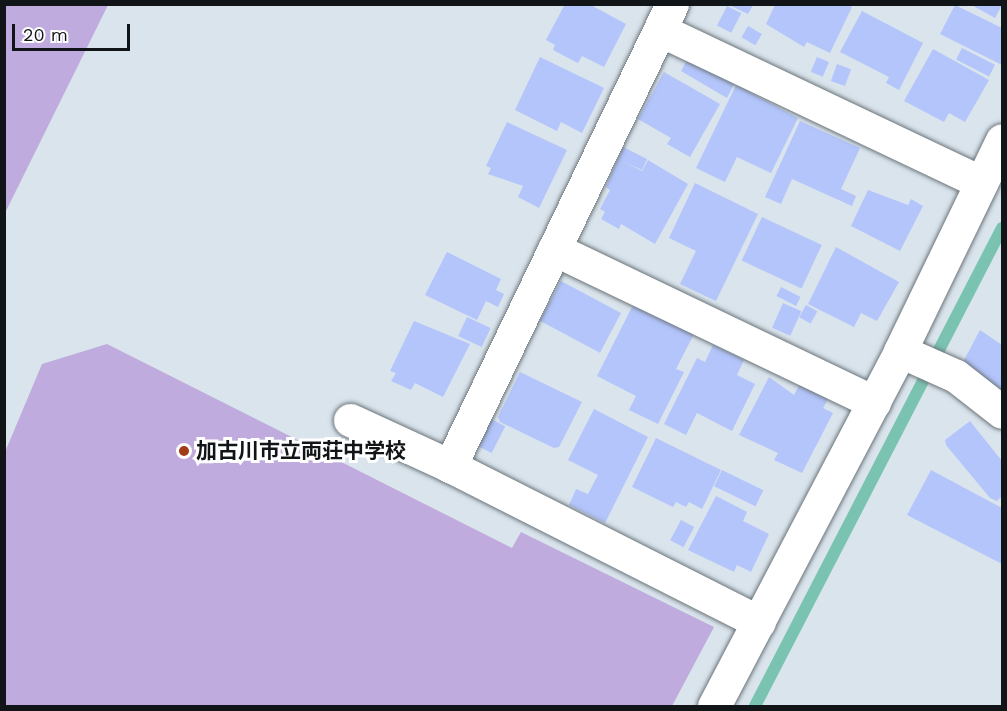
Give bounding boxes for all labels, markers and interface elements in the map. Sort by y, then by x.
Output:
scale bar [15,12,134,50]
text: 20 m [23,24,68,45]
place label: 加古川市立両荘中学校 [196,438,406,464]
marker: 加古川市立両荘中学校 [177,444,191,458]

